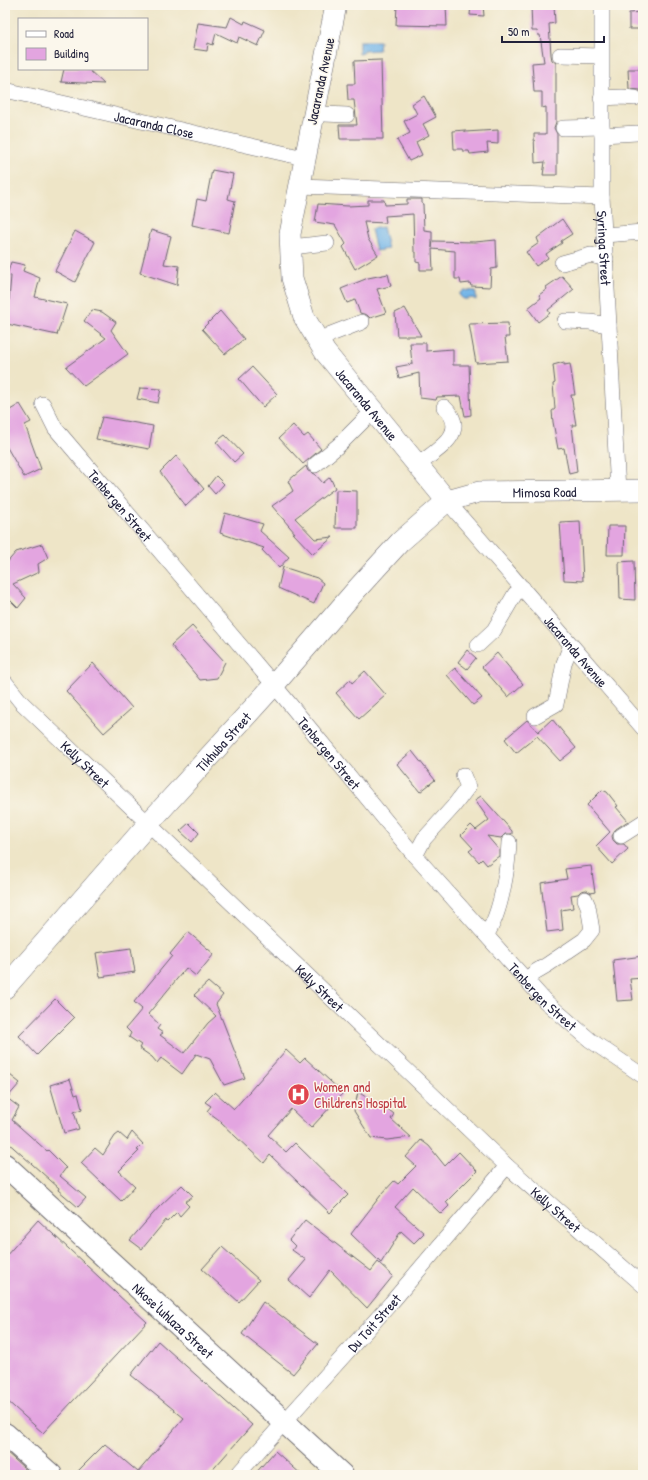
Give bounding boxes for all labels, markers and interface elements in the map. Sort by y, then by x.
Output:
legend [18,18,148,70]
scale bar [502,18,604,44]
text: 50 m [508,23,529,40]
text: Road [54,25,74,42]
street label: Jacaranda Avenue [302,35,339,126]
text: Building [54,45,89,62]
street label: Jacaranda Close [113,106,196,142]
street label: Syringa Street [593,210,616,286]
street label: Jacaranda Avenue [332,363,403,444]
street label: Tenbergen Street [84,465,157,545]
street label: Mimosa Road [513,481,577,501]
street label: Jacaranda Avenue [540,611,613,691]
street label: Tikhuba Street [191,707,255,775]
street label: Tenbergen Street [294,712,365,793]
street label: Kelly Street [57,736,114,792]
street label: Tenbergen Street [505,958,581,1034]
street label: Kelly Street [291,960,349,1015]
place label: Women and Childrens Hospital [314,1077,407,1113]
hospital icon: Women and Childrens Hospital [286,1081,312,1107]
street label: Kelly Street [527,1182,586,1236]
street label: Nkose'luhlaza Street [129,1278,218,1362]
street label: Du Toit Street [343,1289,405,1355]

